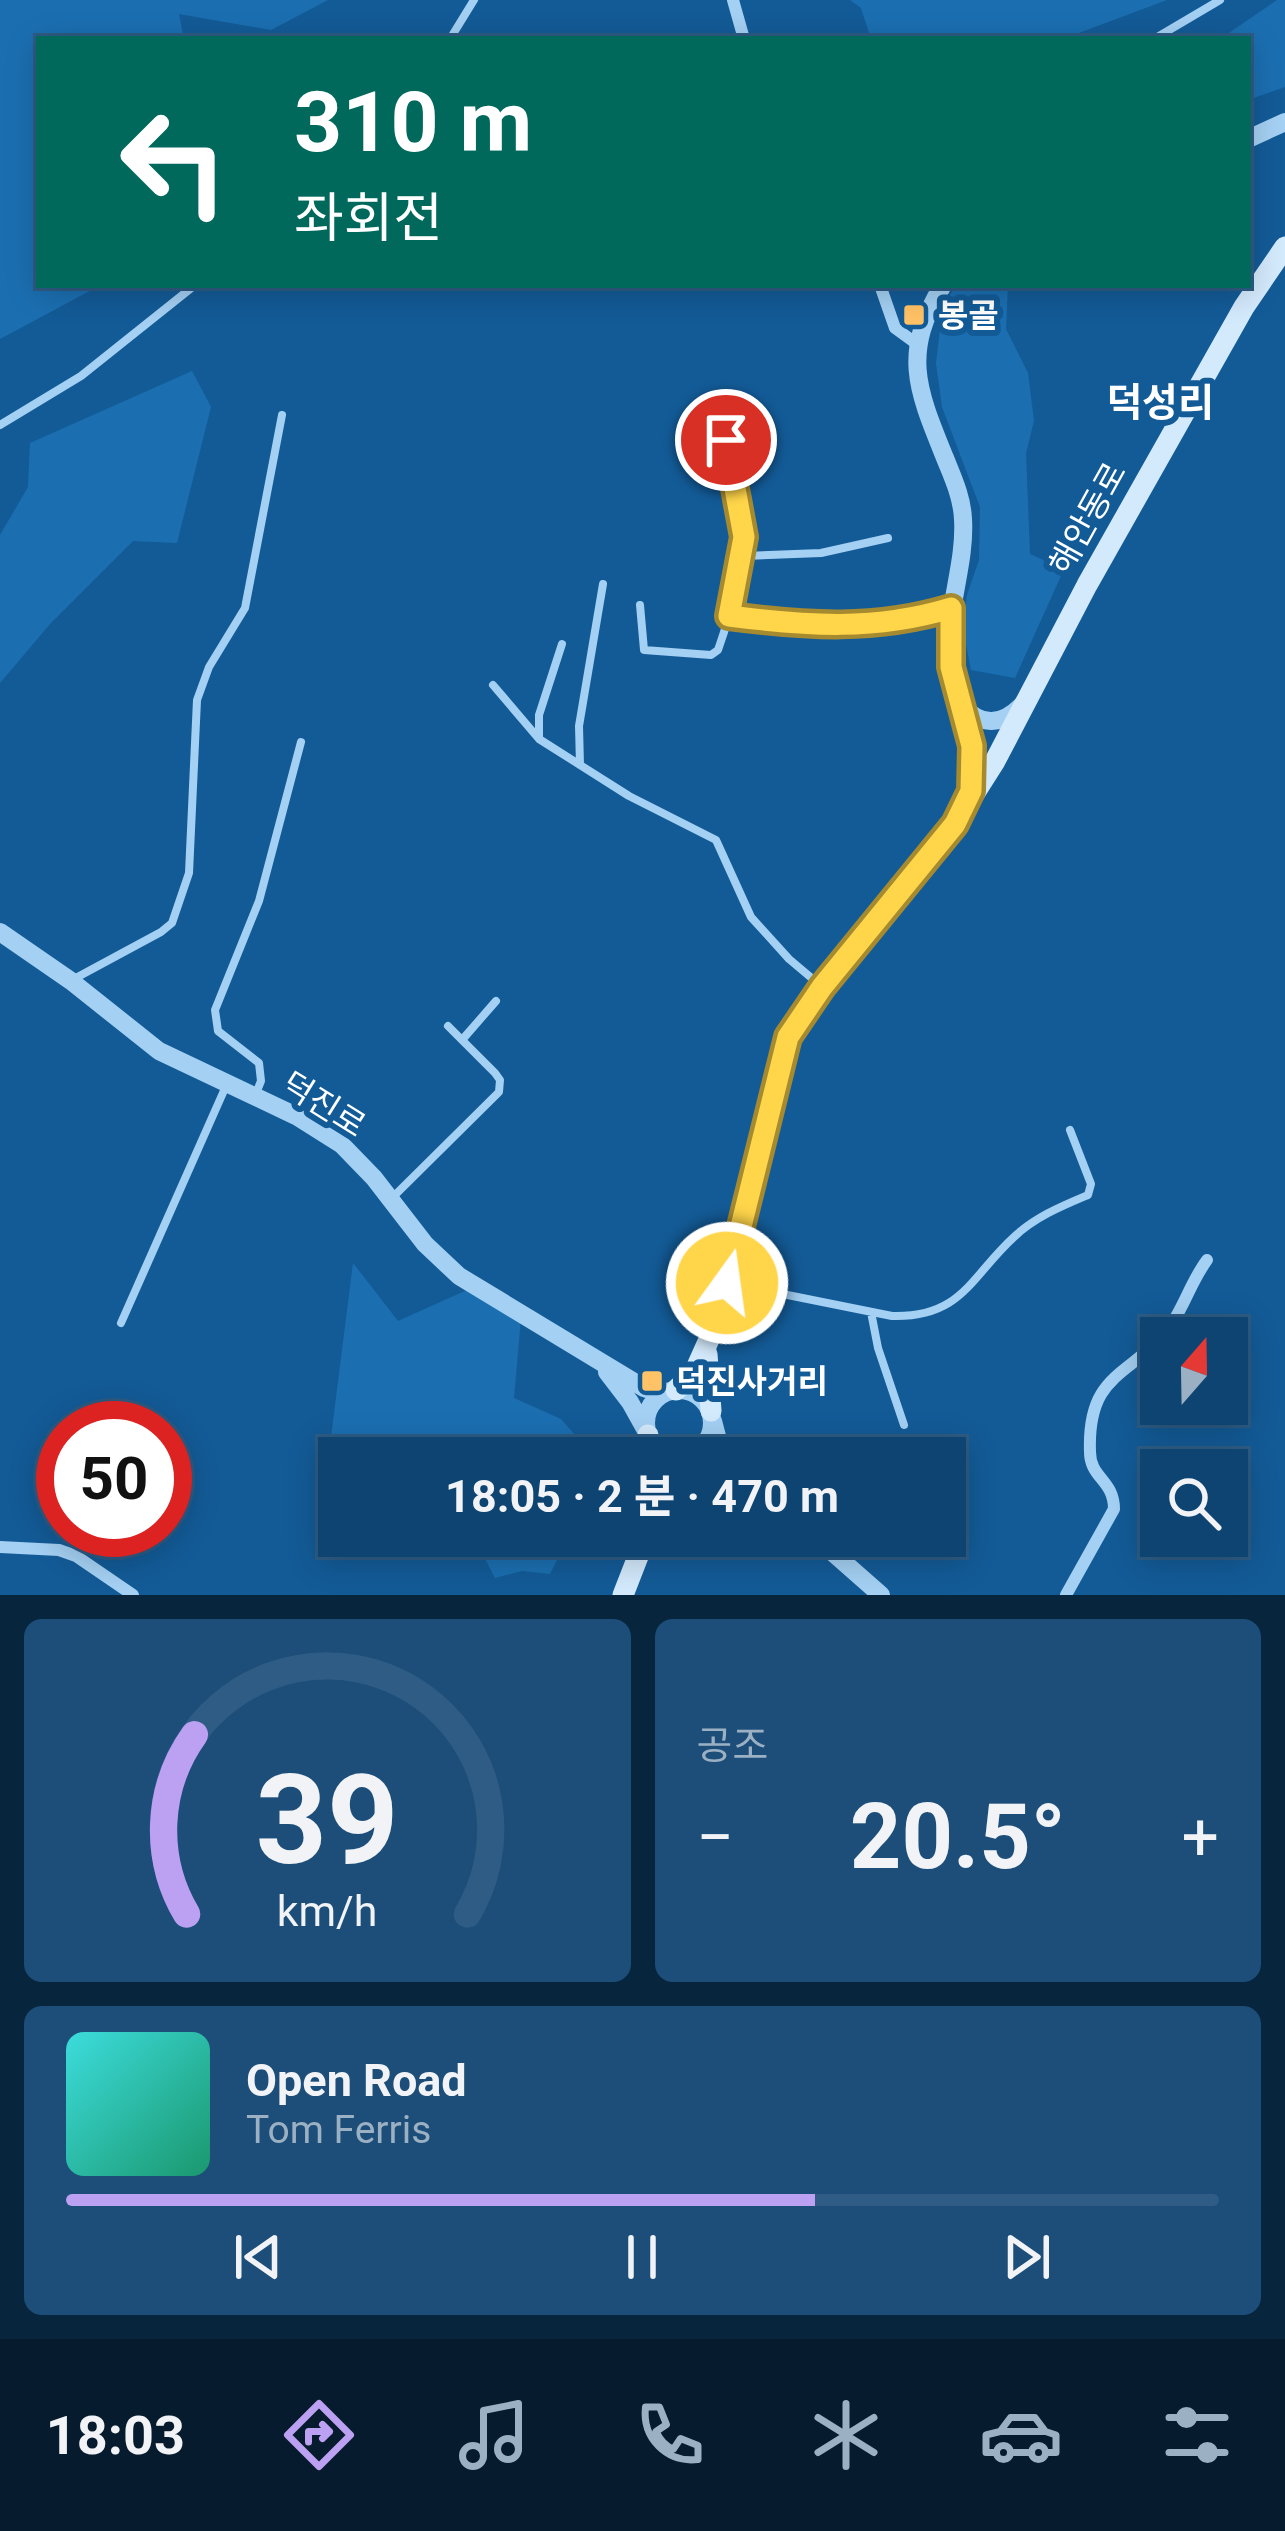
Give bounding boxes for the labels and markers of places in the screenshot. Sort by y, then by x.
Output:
place label: 봉골 [938,296,999,335]
marker: 봉골 [901,302,927,328]
pin [675,389,777,491]
place label: 덕진사거리 [676,1362,828,1401]
marker: 덕진사거리 [639,1368,665,1394]

